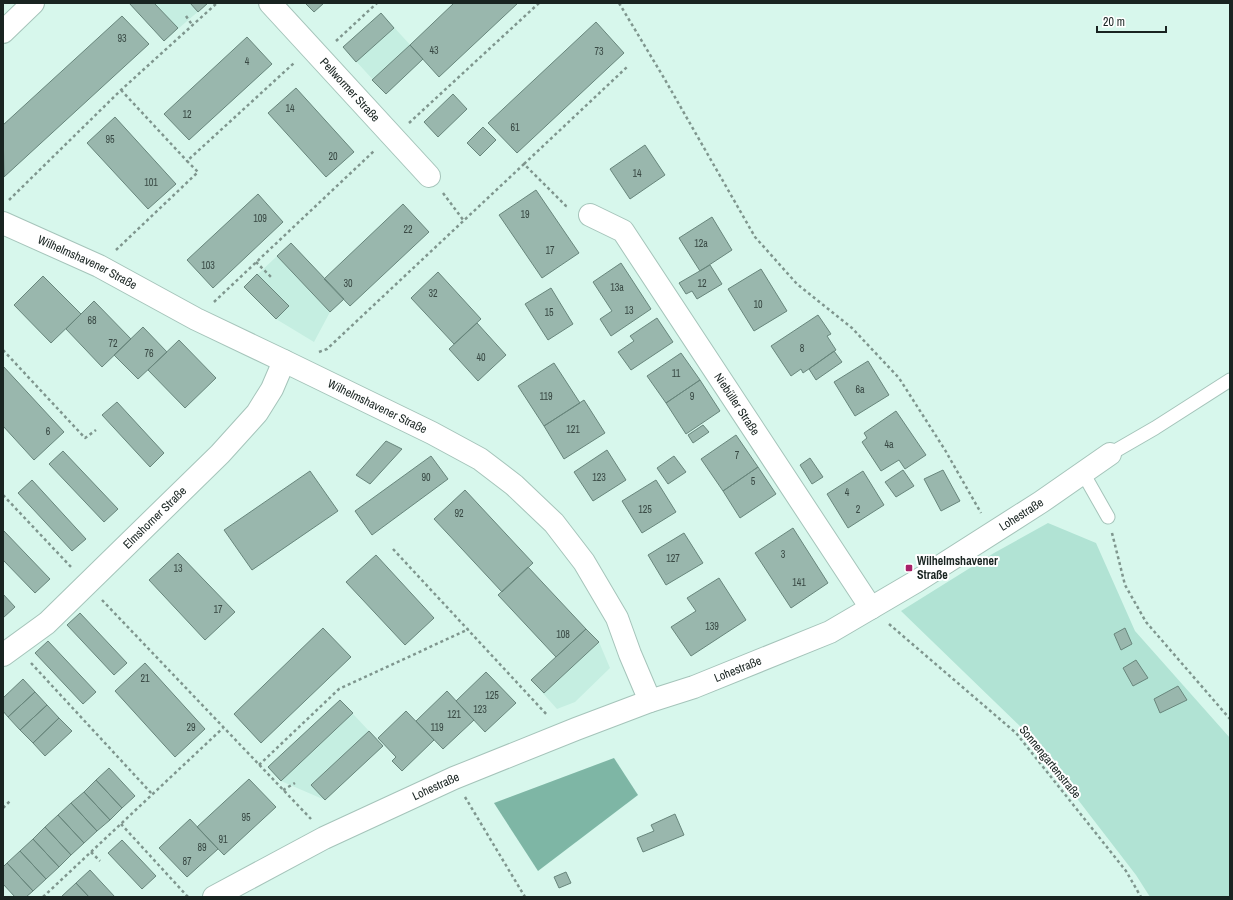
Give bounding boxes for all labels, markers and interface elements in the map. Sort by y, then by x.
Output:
scale bar [1097,8,1166,34]
text: 20 m [1103,14,1125,30]
house number: 93 [117,32,127,45]
house number: 43 [429,44,439,57]
house number: 73 [594,45,604,58]
street label: Pellwormer Straße [316,54,383,125]
house number: 4 [245,55,250,68]
house number: 14 [285,102,295,115]
house number: 12 [182,108,192,121]
house number: 61 [510,121,520,134]
house number: 95 [105,133,115,146]
house number: 20 [328,150,338,163]
house number: 14 [632,167,642,180]
house number: 101 [144,176,158,189]
house number: 19 [520,208,530,221]
house number: 109 [253,212,267,225]
house number: 22 [403,223,413,236]
street label: Wilhelmshavener Straße [35,232,140,293]
house number: 12a [694,237,708,250]
house number: 17 [545,244,555,257]
house number: 103 [201,259,215,272]
house number: 30 [343,277,353,290]
house number: 12 [697,277,707,290]
house number: 13a [610,281,624,294]
house number: 32 [428,287,438,300]
house number: 10 [753,298,763,311]
house number: 13 [624,304,634,317]
house number: 15 [544,306,554,319]
house number: 68 [87,314,97,327]
house number: 72 [108,337,118,350]
house number: 8 [800,342,805,355]
house number: 76 [144,347,154,360]
house number: 40 [476,351,486,364]
house number: 11 [672,367,681,380]
street label: Niebüller Straße [711,370,763,439]
street label: Wilhelmshavener Straße [325,375,430,437]
house number: 6a [855,383,865,396]
house number: 119 [539,390,553,403]
house number: 9 [690,390,695,403]
house number: 121 [566,423,580,436]
house number: 6 [46,425,51,438]
house number: 4a [884,438,894,451]
house number: 7 [735,449,740,462]
house number: 90 [421,471,431,484]
house number: 123 [592,471,606,484]
house number: 5 [751,475,756,488]
street label: Elmshorner Straße [120,483,190,552]
house number: 4 [845,486,850,499]
street label: Lohestraße [996,494,1047,535]
house number: 125 [638,503,652,516]
house number: 2 [856,503,861,516]
house number: 92 [454,507,464,520]
house number: 3 [781,548,786,561]
house number: 127 [666,552,680,565]
place label: Wilhelmshavener Straße [917,553,998,583]
house number: 13 [173,562,183,575]
marker: Wilhelmshavener Straße [904,563,914,573]
house number: 141 [792,576,806,589]
house number: 17 [213,603,223,616]
house number: 139 [705,620,719,633]
house number: 108 [556,628,570,641]
street label: Lohestraße [712,653,764,686]
house number: 21 [140,672,150,685]
house number: 125 [485,689,499,702]
house number: 123 [473,703,487,716]
house number: 121 [447,708,461,721]
house number: 29 [186,721,196,734]
house number: 119 [430,721,444,734]
street label: Sonnengartenstraße [1016,722,1084,802]
street label: Lohestraße [410,769,462,804]
house number: 95 [241,811,251,824]
house number: 91 [218,833,228,846]
house number: 89 [197,841,207,854]
house number: 87 [182,855,192,868]

